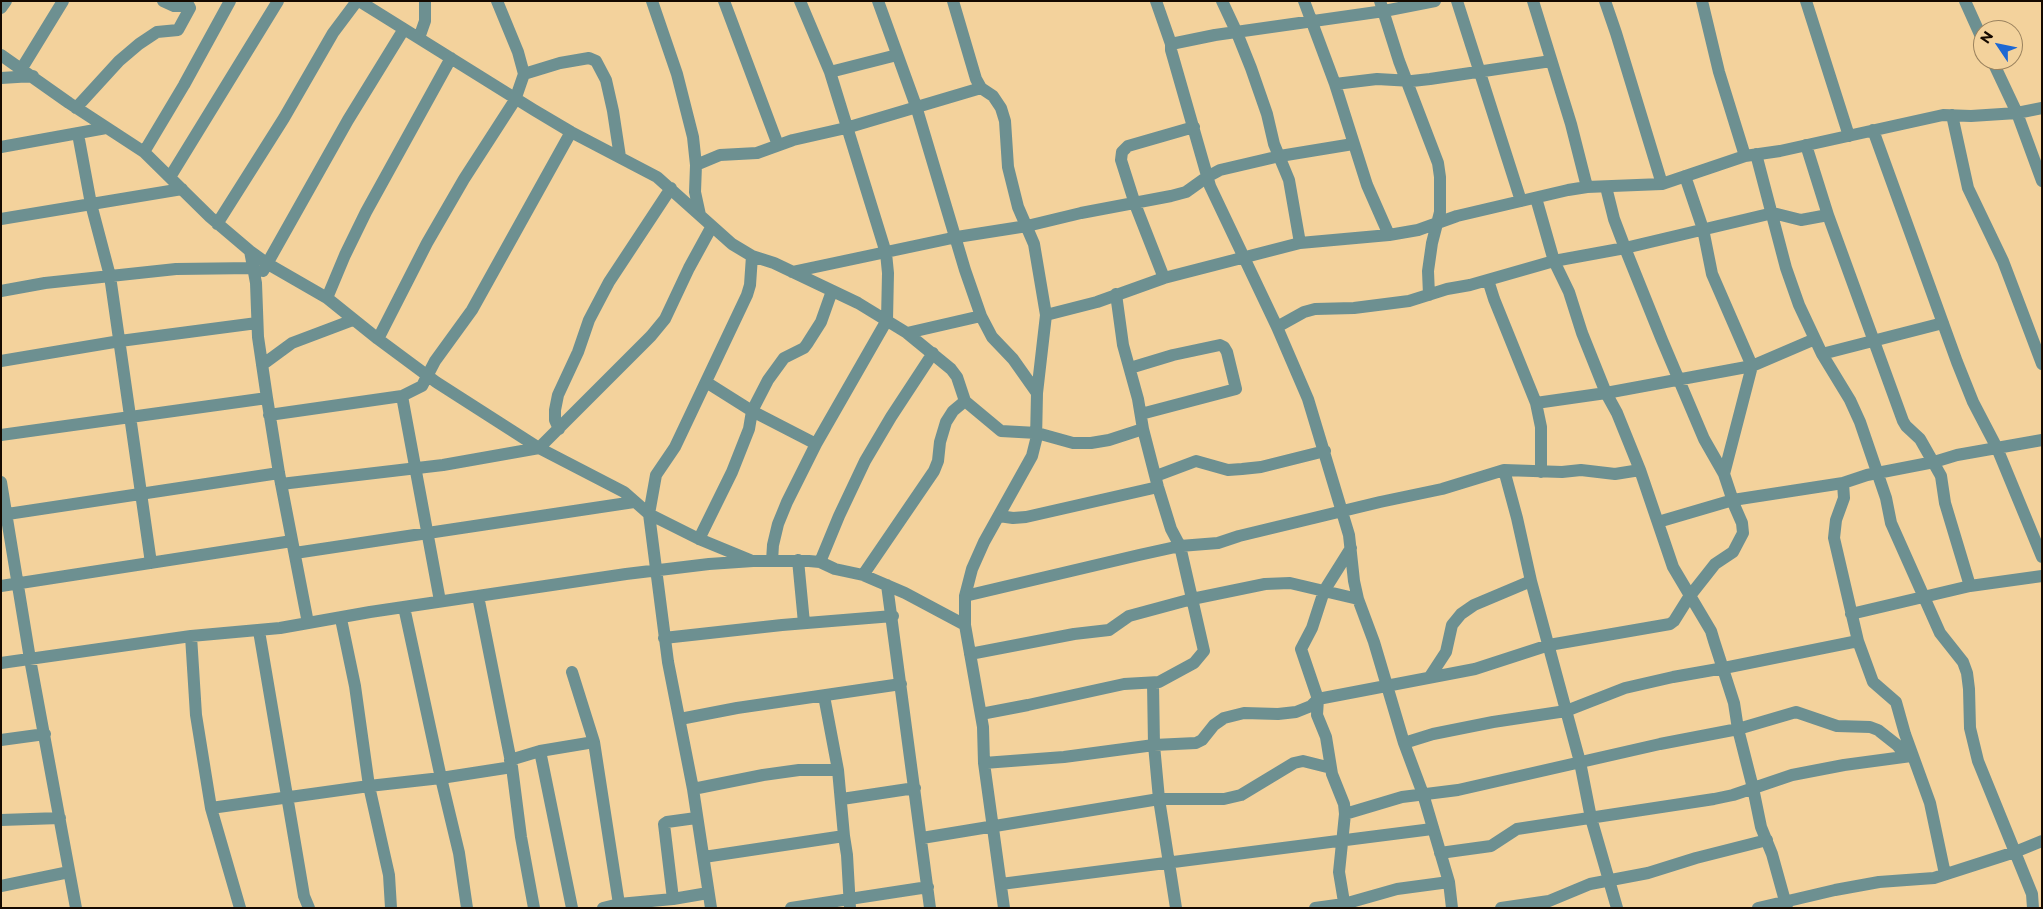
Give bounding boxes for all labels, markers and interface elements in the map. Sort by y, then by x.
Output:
north arrow [1973,20,2023,70]
text: N [1976,27,1997,47]

